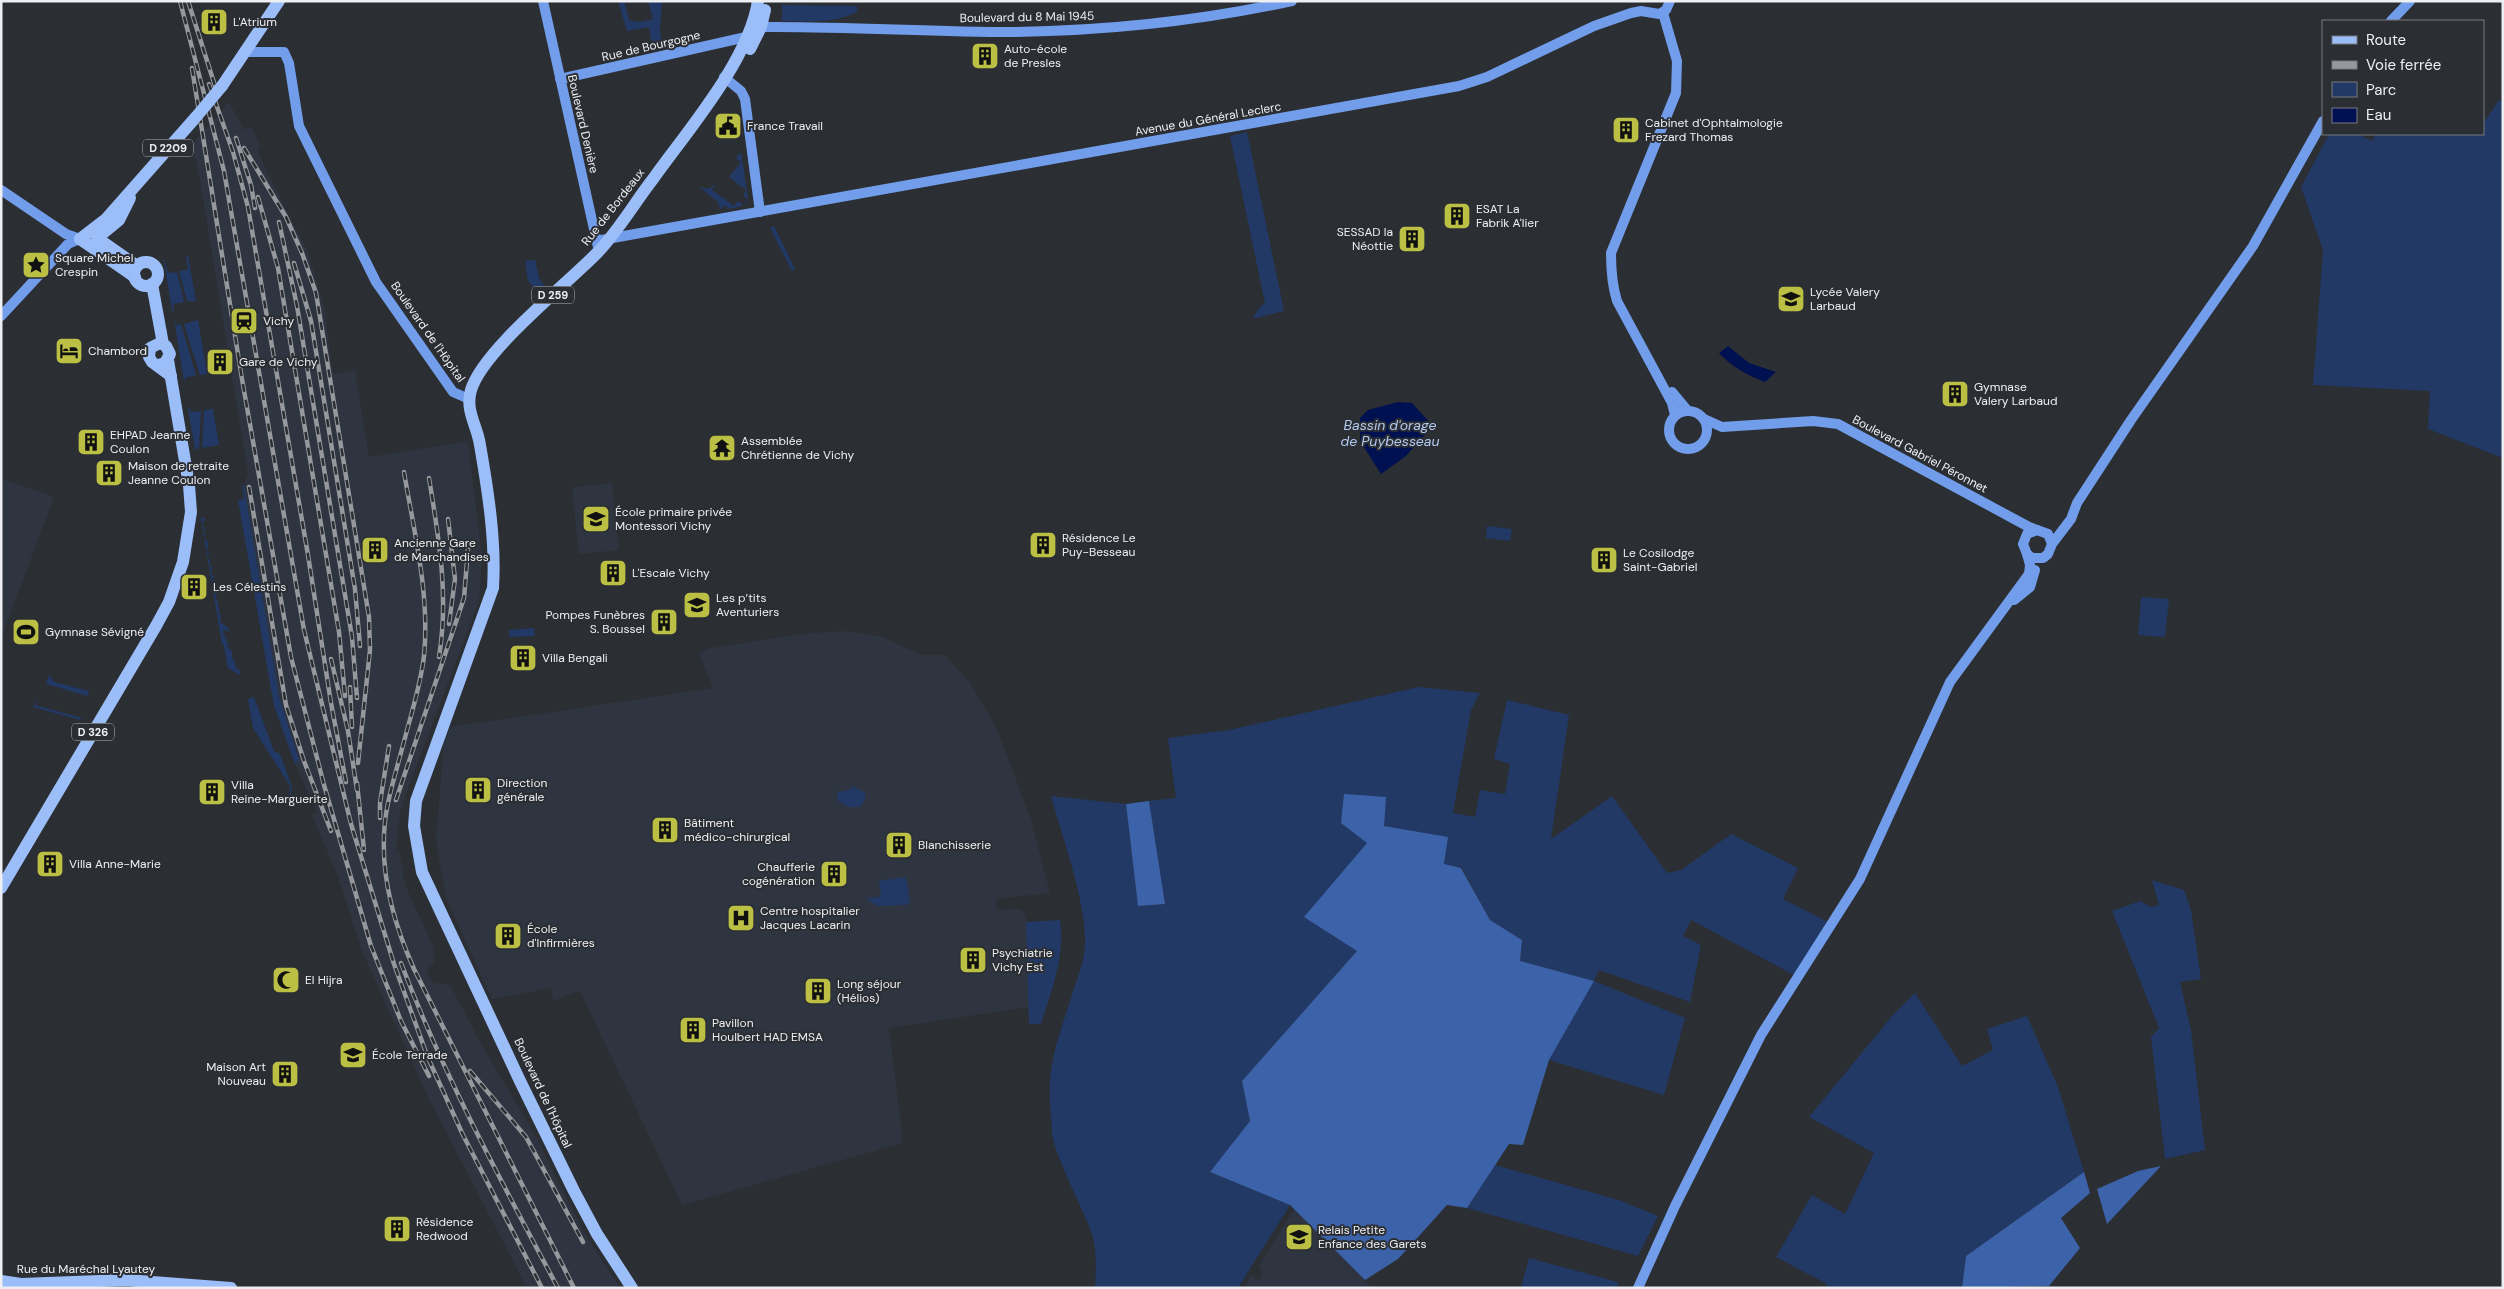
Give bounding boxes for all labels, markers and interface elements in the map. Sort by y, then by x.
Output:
building icon: L'Atrium [199,7,229,37]
street label: Boulevard du 8 Mai 1945 [960,8,1094,26]
place label: L'Atrium [233,14,277,30]
legend [2322,20,2484,135]
street label: Rue de Bourgogne [600,27,702,65]
text: Route [2366,30,2406,50]
building icon: Auto-école de Presles [970,41,1000,71]
place label: Auto-école de Presles [1004,41,1067,71]
text: Voie ferrée [2366,55,2441,75]
street label: Boulevard Denière [564,73,602,175]
text: Parc [2366,80,2396,100]
street label: Avenue du Général Leclerc [1134,98,1283,140]
text: Eau [2366,105,2391,125]
public building icon: France Travail [713,111,743,141]
building icon: Cabinet d'Ophtalmologie Frezard Thomas [1611,115,1641,145]
place label: Cabinet d'Ophtalmologie Frezard Thomas [1645,115,1783,145]
place label: France Travail [747,118,823,134]
road number: D 2209 [143,140,193,156]
street label: Rue de Bordeaux [578,165,648,249]
building icon: ESAT La Fabrik A'lier [1442,201,1472,231]
place label: ESAT La Fabrik A'lier [1476,201,1539,231]
place label: SESSAD la Néottie [1337,224,1393,254]
building icon: SESSAD la Néottie [1397,224,1427,254]
place icon: Square Michel Crespin [21,250,51,280]
place label: Square Michel Crespin [55,250,133,280]
street label: Boulevard de l'Hôpital [387,278,469,386]
school or university icon: Lycée Valery Larbaud [1776,284,1806,314]
place label: Lycée Valery Larbaud [1810,284,1880,314]
road number: D 259 [532,286,574,304]
station icon: Vichy [229,306,259,336]
place label: Vichy [263,313,294,329]
hotel icon: Chambord [54,336,84,366]
place label: Chambord [88,343,147,359]
building icon: Gare de Vichy [205,347,235,377]
place label: Gare de Vichy [239,354,318,370]
building icon: Gymnase Valery Larbaud [1940,379,1970,409]
place label: Gymnase Valery Larbaud [1974,379,2057,409]
street label: Boulevard Gabriel Péronnet [1850,412,1991,497]
water label: Bassin d'orage de Puybesseau [1341,416,1439,450]
building icon: EHPAD Jeanne Coulon [76,427,106,457]
place label: EHPAD Jeanne Coulon [110,427,190,457]
temple icon: Assemblée Chrétienne de Vichy [707,433,737,463]
place label: Assemblée Chrétienne de Vichy [741,433,855,463]
building icon: Maison de retraite Jeanne Coulon [94,458,124,488]
place label: Maison de retraite Jeanne Coulon [128,458,229,488]
school or university icon: École primaire privée Montessori Vichy [581,504,611,534]
place label: École primaire privée Montessori Vichy [615,504,732,534]
building icon: Résidence Le Puy-Besseau [1028,530,1058,560]
place label: Résidence Le Puy-Besseau [1062,530,1136,560]
building icon: Ancienne Gare de Marchandises [360,535,390,565]
place label: Ancienne Gare de Marchandises [394,535,489,565]
building icon: Le Cosilodge Saint-Gabriel [1589,545,1619,575]
place label: Le Cosilodge Saint-Gabriel [1623,545,1697,575]
building icon: L'Escale Vichy [598,558,628,588]
place label: L'Escale Vichy [632,565,710,581]
building icon: Les Célestins [179,572,209,602]
place label: Les Célestins [213,579,286,595]
school or university icon: Les p’tits Aventuriers [682,590,712,620]
place label: Les p’tits Aventuriers [716,590,779,620]
place label: Pompes Funèbres S. Boussel [545,607,645,637]
building icon: Pompes Funèbres S. Boussel [649,607,679,637]
sports icon: Gymnase Sévigné [11,617,41,647]
place label: Gymnase Sévigné [45,624,144,640]
building icon: Villa Bengali [508,643,538,673]
place label: Villa Bengali [542,650,608,666]
road number: D 326 [72,724,114,740]
building icon: Direction générale [463,775,493,805]
place label: Direction générale [497,775,548,805]
building icon: Villa Reine-Marguerite [197,777,227,807]
place label: Villa Reine-Marguerite [231,777,328,807]
building icon: Bâtiment médico-chirurgical [650,815,680,845]
place label: Bâtiment médico-chirurgical [684,815,790,845]
building icon: Blanchisserie [884,830,914,860]
place label: Blanchisserie [918,837,991,853]
building icon: Villa Anne-Marie [35,849,65,879]
place label: Villa Anne-Marie [69,856,161,872]
place label: Chaufferie cogénération [742,859,815,889]
building icon: Chaufferie cogénération [819,859,849,889]
hospital icon: Centre hospitalier Jacques Lacarin [726,903,756,933]
place label: Centre hospitalier Jacques Lacarin [760,903,860,933]
building icon: École d'Infirmières [493,921,523,951]
place label: École d'Infirmières [527,921,595,951]
building icon: Psychiatrie Vichy Est [958,945,988,975]
place label: Psychiatrie Vichy Est [992,945,1053,975]
mosque icon: El Hijra [271,965,301,995]
place label: El Hijra [305,972,343,988]
building icon: Long séjour (Hélios) [803,976,833,1006]
place label: Long séjour (Hélios) [837,976,902,1006]
building icon: Pavillon Houlbert HAD EMSA [678,1015,708,1045]
place label: Pavillon Houlbert HAD EMSA [712,1015,823,1045]
street label: Boulevard de l'Hôpital [510,1035,576,1151]
school or university icon: École Terrade [338,1040,368,1070]
place label: École Terrade [372,1047,448,1063]
place label: Maison Art Nouveau [206,1059,266,1089]
building icon: Maison Art Nouveau [270,1059,300,1089]
building icon: Résidence Redwood [382,1214,412,1244]
place label: Résidence Redwood [416,1214,474,1244]
school or university icon: Relais Petite Enfance des Garets [1284,1222,1314,1252]
place label: Relais Petite Enfance des Garets [1318,1222,1427,1252]
street label: Rue du Maréchal Lyautey [17,1261,156,1277]

